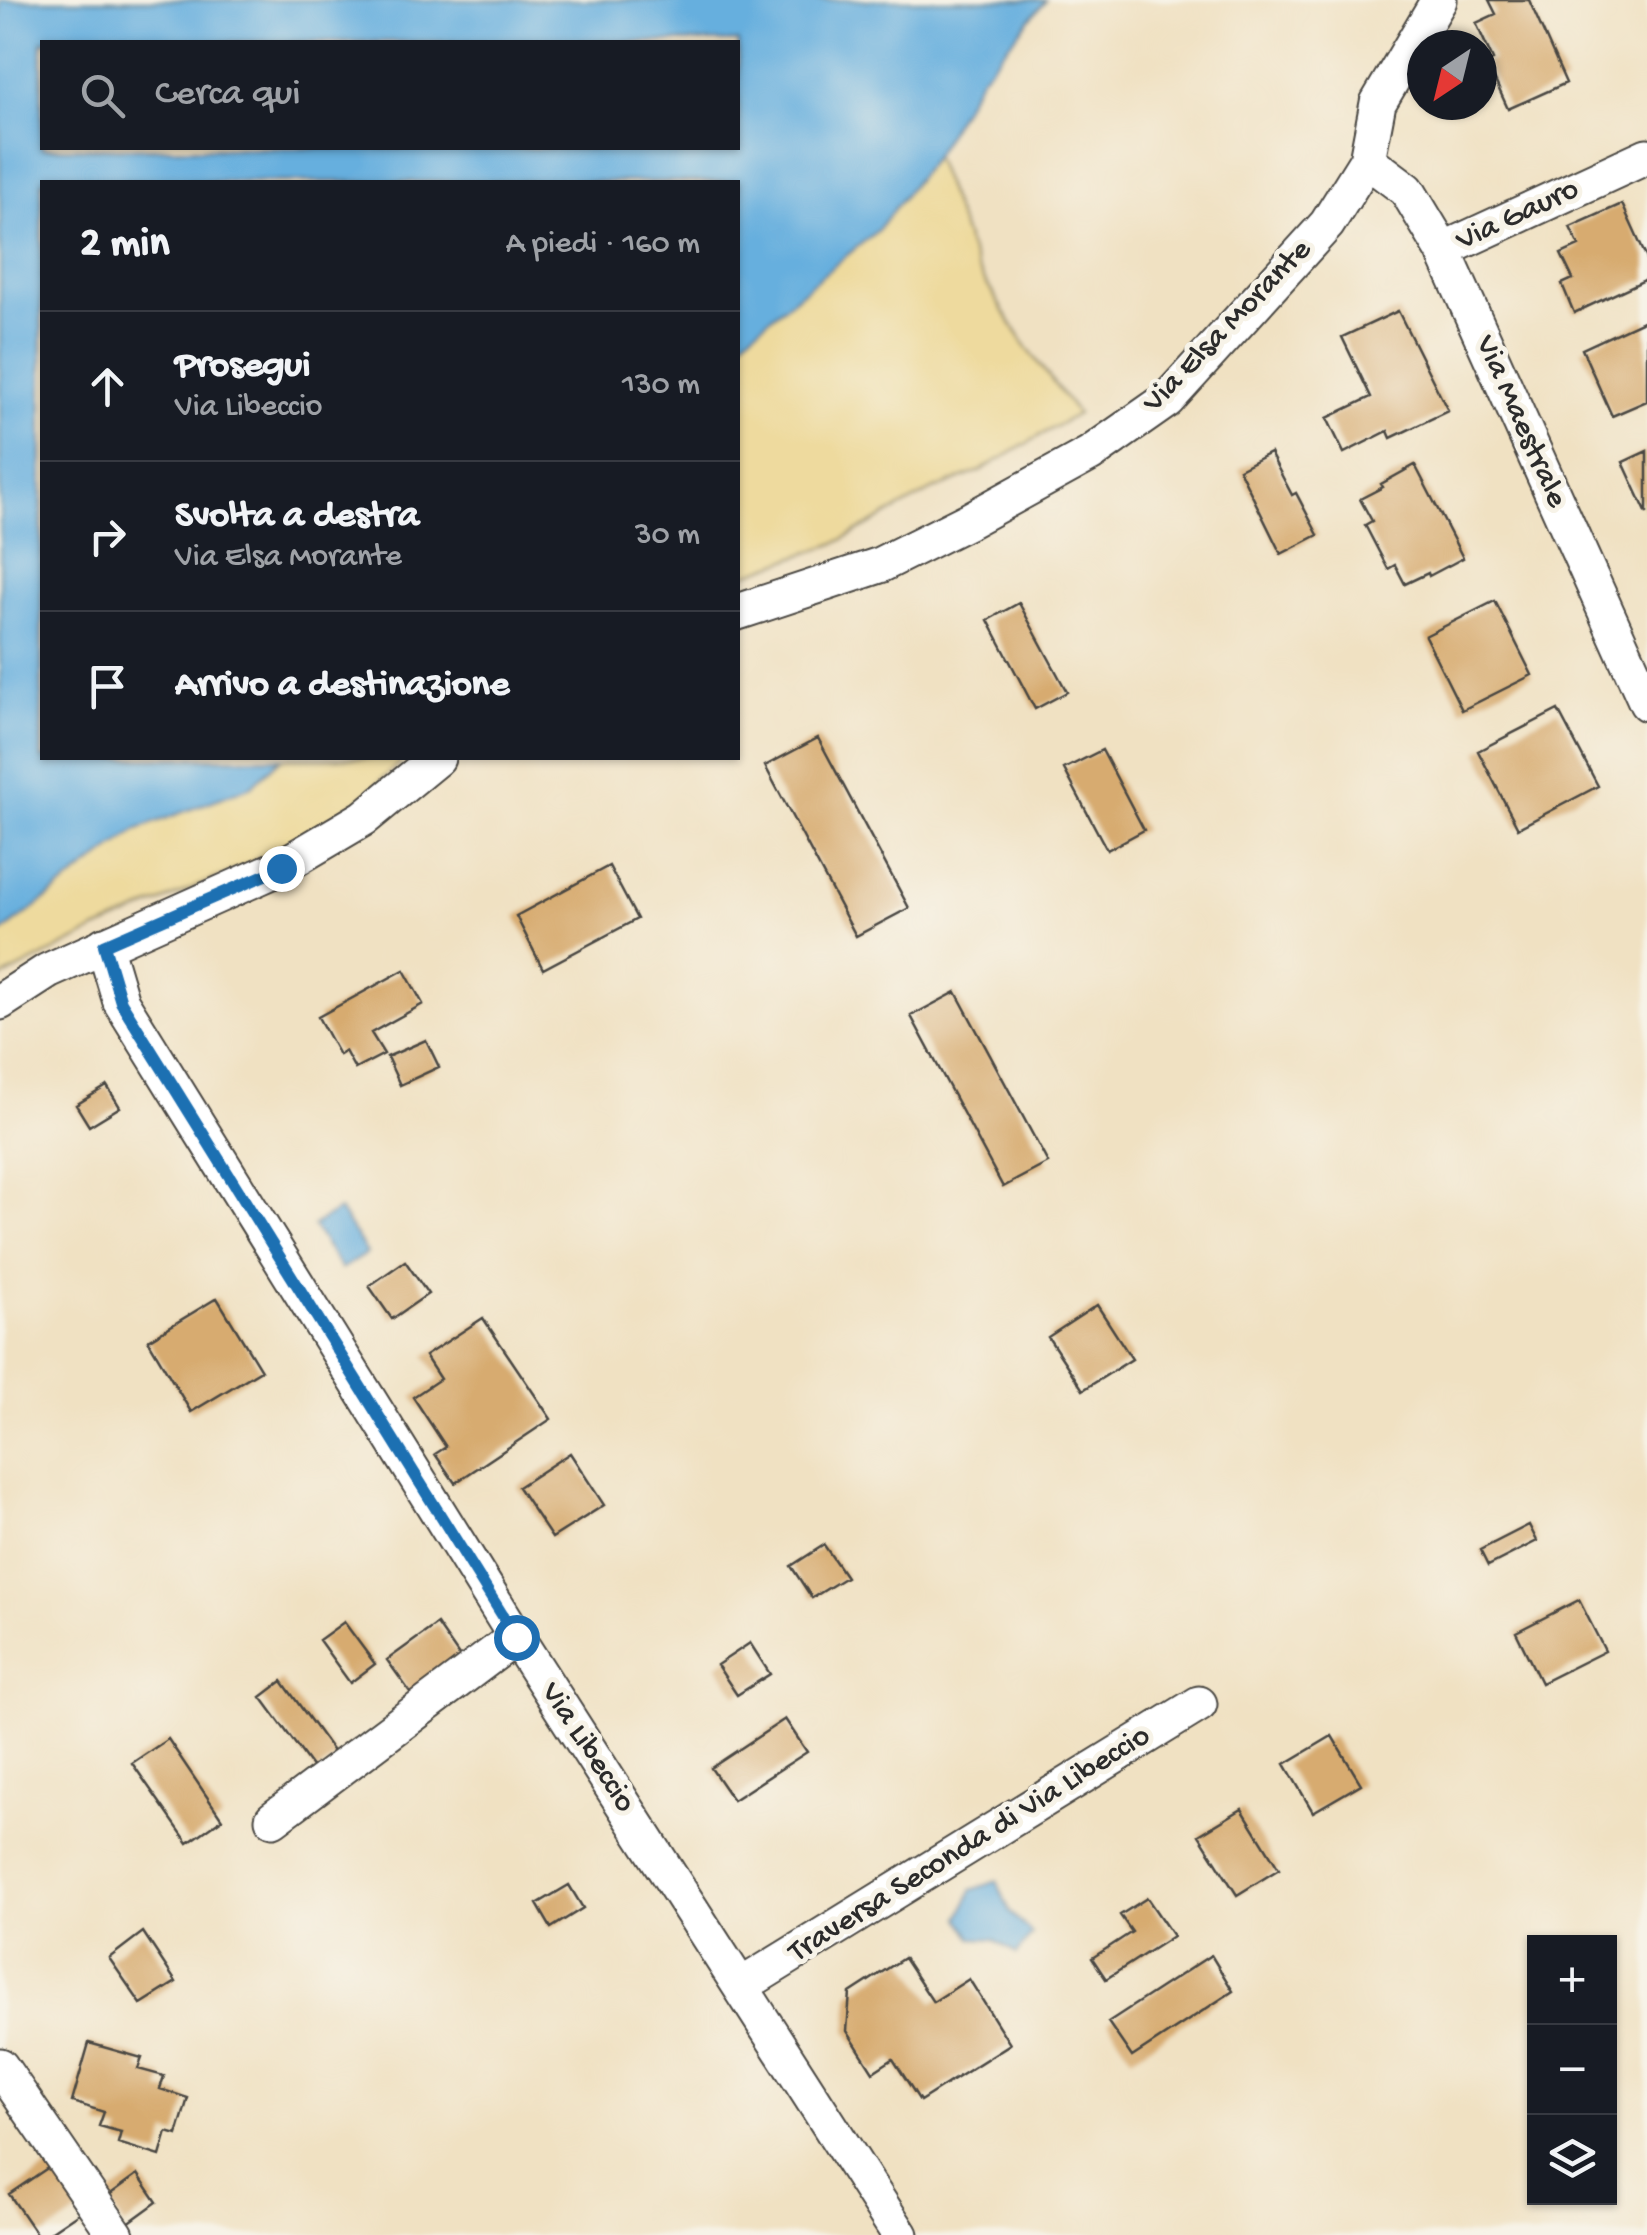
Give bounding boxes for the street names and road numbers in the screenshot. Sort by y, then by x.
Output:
street label: Via Gauro [1450,171,1585,261]
street label: Via Elsa Morante [1135,232,1321,423]
street label: Via Maestrale [1465,329,1575,514]
street label: Via Libeccio [530,1675,643,1820]
street label: Traversa Seconda di Via Libeccio [780,1718,1158,1973]

